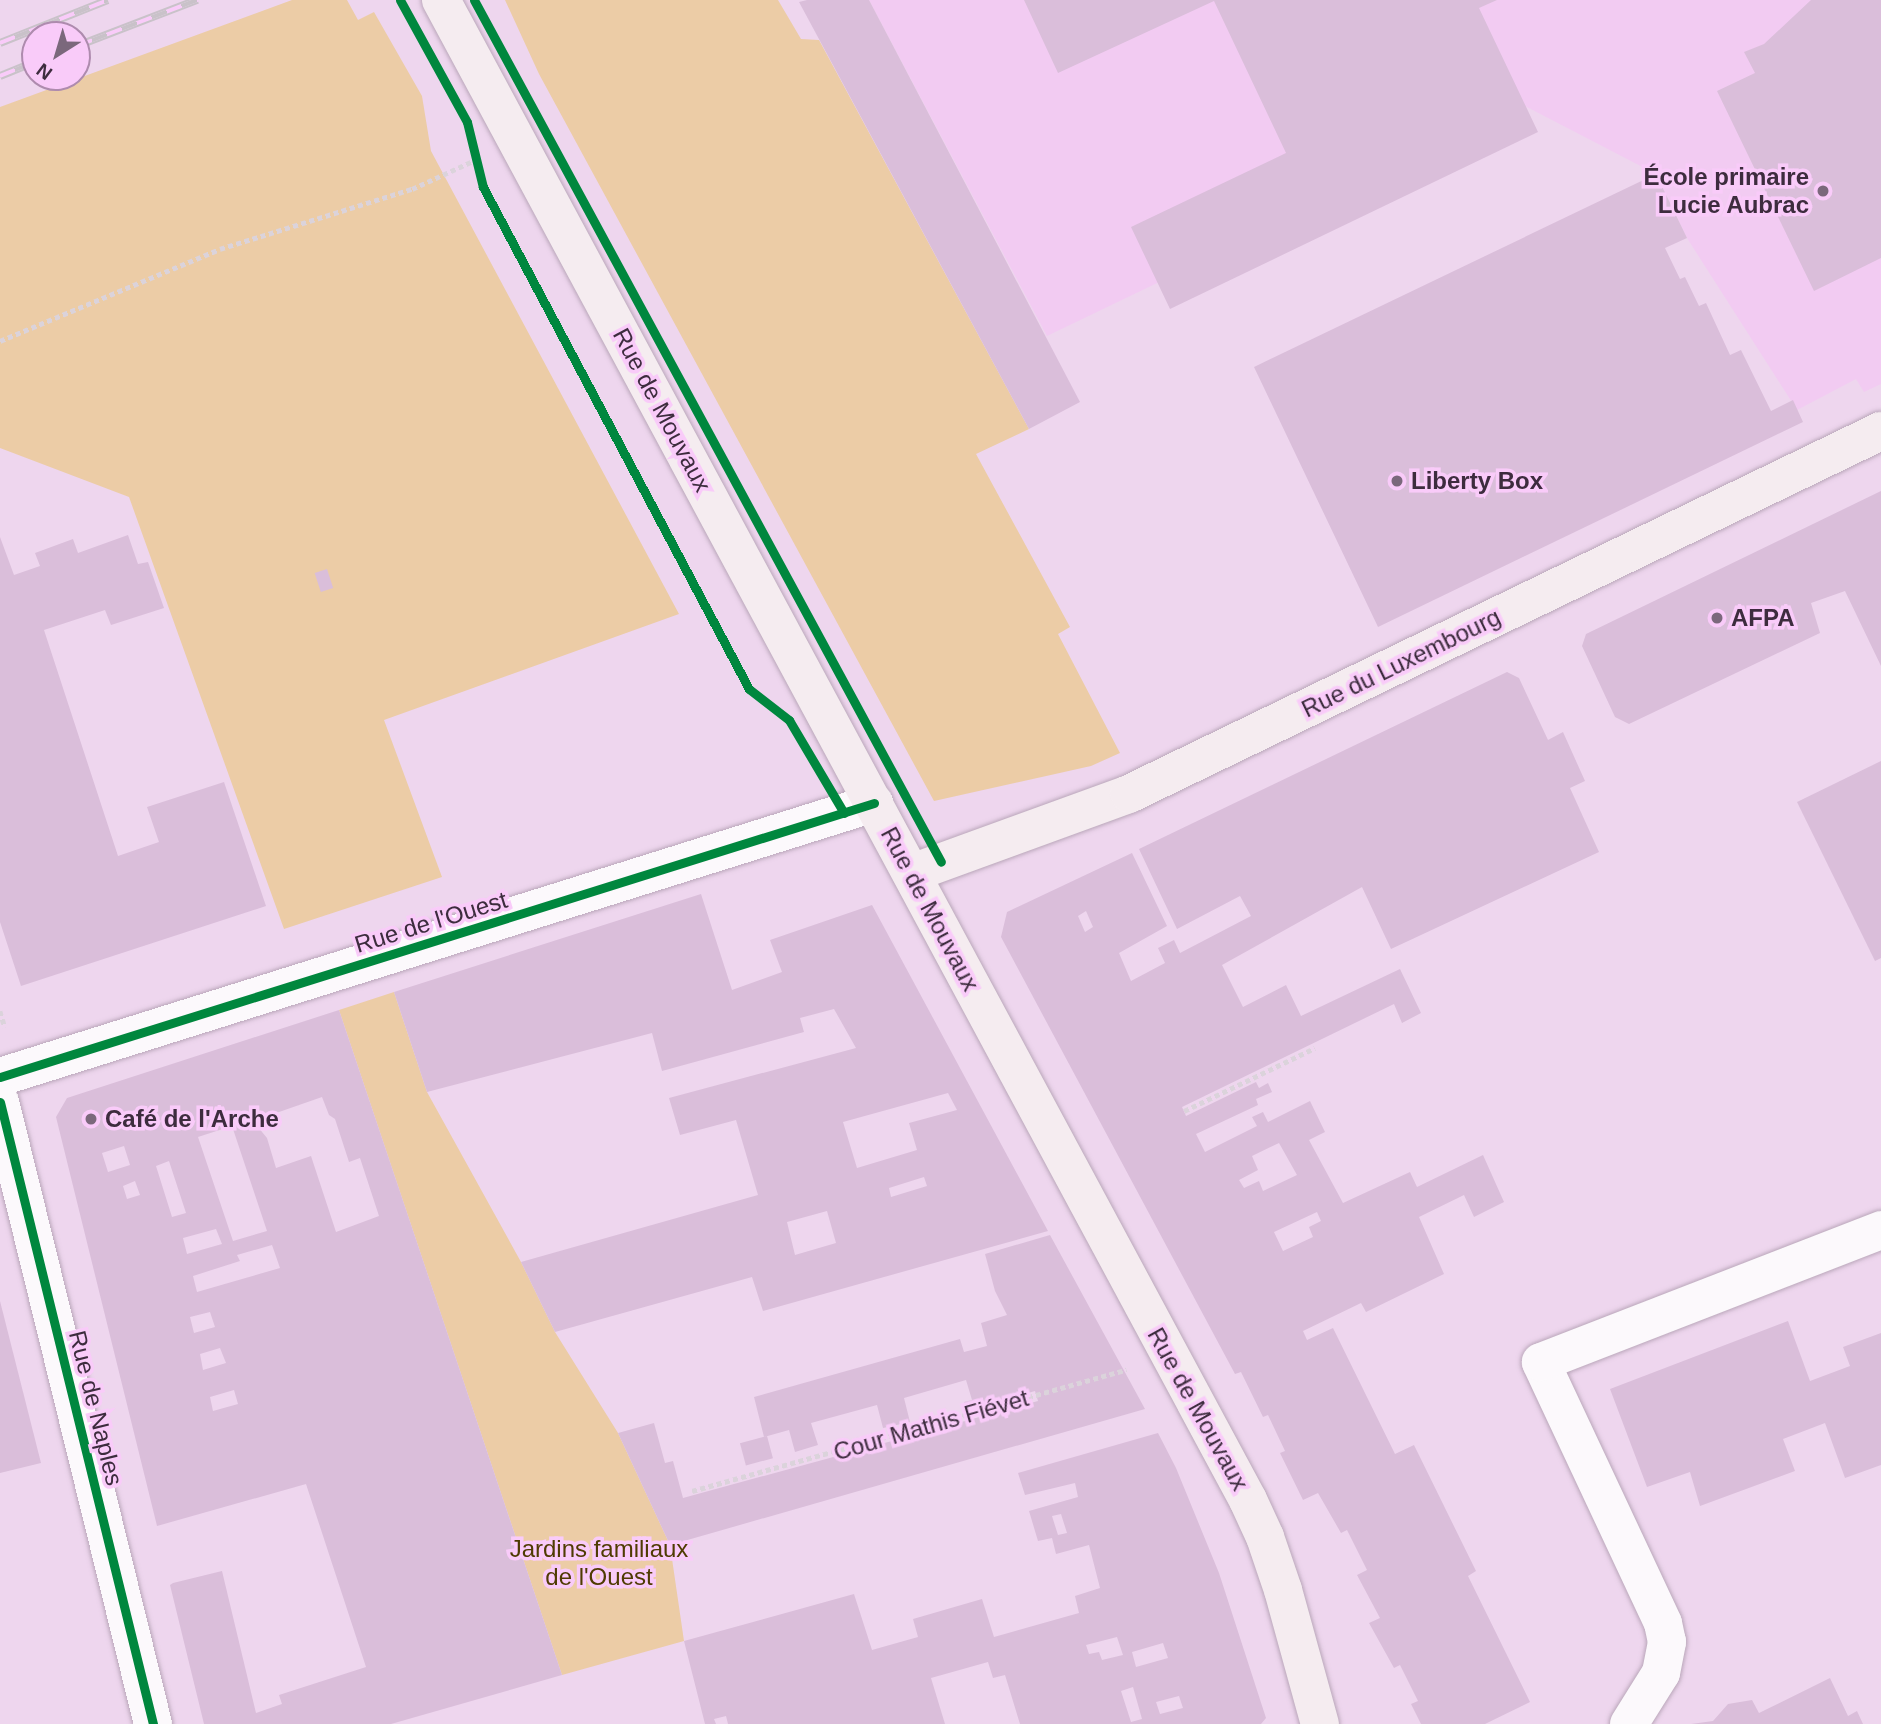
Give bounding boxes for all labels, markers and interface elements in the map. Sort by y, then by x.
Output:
north arrow [21,21,91,91]
text: N [32,59,56,84]
place label: École primaire Lucie Aubrac [1644,163,1809,219]
marker: École primaire Lucie Aubrac [1815,183,1831,199]
street label: Rue de Mouvaux [607,323,717,497]
place label: Liberty Box [1411,467,1543,495]
marker: Liberty Box [1389,473,1405,489]
street label: Rue du Luxembourg [1297,602,1505,724]
place label: AFPA [1731,604,1795,632]
marker: AFPA [1709,610,1725,626]
street label: Rue de Mouvaux [875,822,985,996]
street label: Rue de l'Ouest [351,885,511,959]
place label: Café de l'Arche [105,1105,279,1133]
marker: Café de l'Arche [83,1111,99,1127]
street label: Rue de Mouvaux [1141,1323,1255,1495]
street label: Rue de Naples [63,1327,129,1489]
street label: Cour Mathis Fiévet [830,1383,1032,1467]
park label: Jardins familiaux de l'Ouest [510,1535,688,1591]

